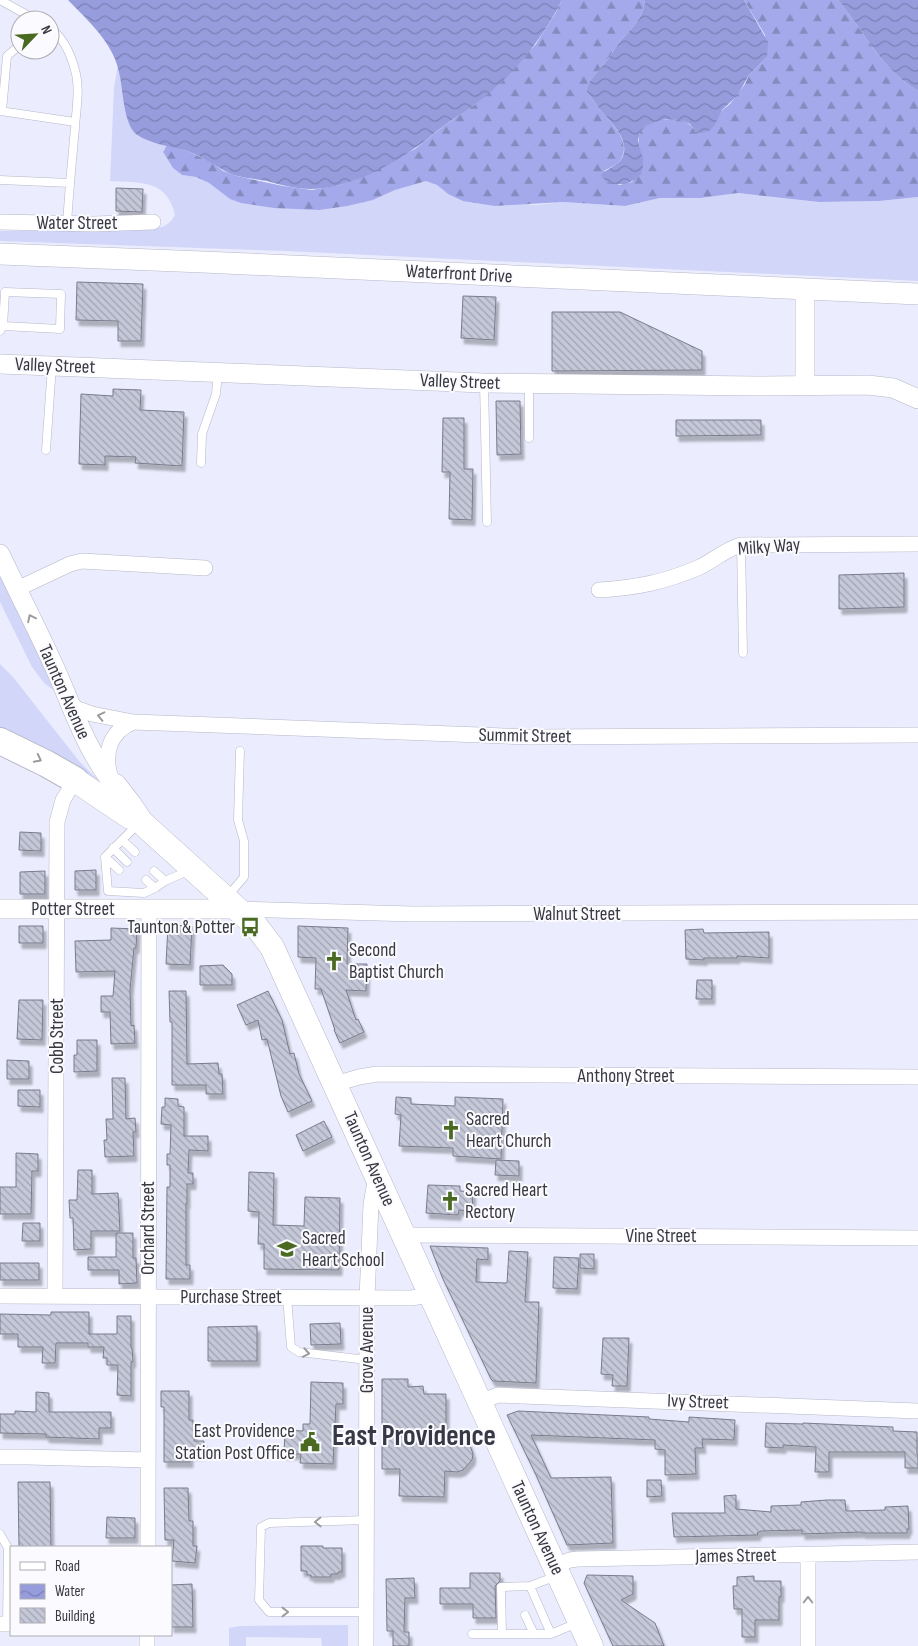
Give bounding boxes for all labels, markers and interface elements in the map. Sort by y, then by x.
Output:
north arrow [10,10,60,60]
text: N [37,23,56,37]
street label: Water Street [36,212,118,235]
street label: Waterfront Drive [405,260,513,288]
street label: Valley Street [14,353,96,379]
street label: Valley Street [419,369,501,395]
street label: Milky Way [737,533,802,561]
one-way arrow [26,614,37,623]
street label: Taunton Avenue [33,641,95,743]
one-way arrow [97,712,105,722]
street label: Summit Street [478,724,572,748]
one-way arrow [33,753,42,763]
street label: Potter Street [31,898,115,921]
street label: Walnut Street [533,903,621,926]
place label: Taunton & Potter [127,916,236,939]
bus stop icon: Taunton & Potter [239,916,261,938]
place label: Second Baptist Church [349,939,444,984]
church icon: Second Baptist Church [323,950,345,972]
street label: Cobb Street [46,998,69,1074]
street label: Anthony Street [576,1065,675,1088]
street label: Taunton Avenue [338,1108,400,1210]
place label: Sacred Heart Church [466,1108,551,1153]
church icon: Sacred Heart Church [440,1119,462,1141]
place label: Sacred Heart Rectory [465,1179,548,1224]
street label: Orchard Street [137,1181,160,1275]
church icon: Sacred Heart Rectory [439,1190,461,1212]
street label: Vine Street [626,1225,697,1248]
place label: Sacred Heart School [302,1227,384,1272]
school or university icon: Sacred Heart School [276,1238,298,1260]
street label: Purchase Street [180,1286,282,1309]
street label: Grove Avenue [356,1307,379,1393]
one-way arrow [301,1347,310,1357]
street label: Ivy Street [667,1389,729,1415]
district label: East Providence [332,1419,496,1454]
place label: East Providence Station Post Office [175,1420,295,1465]
public building icon: East Providence Station Post Office [299,1431,321,1453]
street label: Taunton Avenue [505,1477,569,1579]
one-way arrow [313,1516,321,1527]
street label: James Street [694,1544,777,1568]
legend [10,1546,172,1636]
text: Road [55,1557,80,1576]
text: Water [55,1582,86,1601]
one-way arrow [803,1596,813,1604]
text: Building [55,1607,95,1626]
one-way arrow [282,1607,289,1617]

